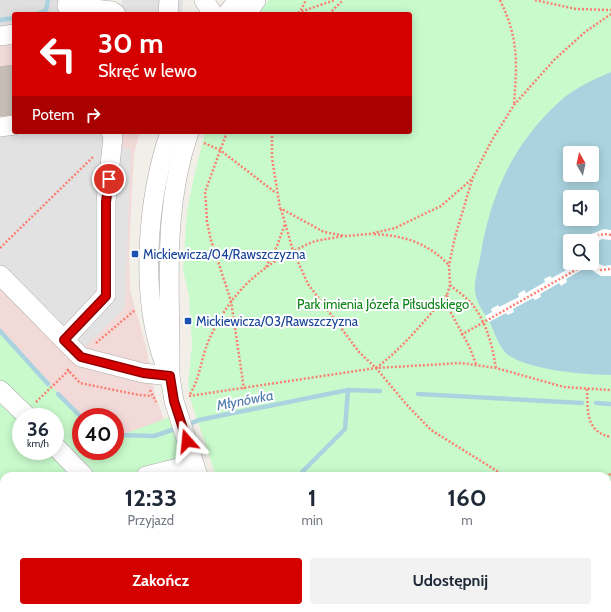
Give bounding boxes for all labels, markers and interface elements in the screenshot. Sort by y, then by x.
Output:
text: 30 m [98,26,164,60]
icon: left [32,28,84,80]
text: Skręć w lewo [98,60,197,82]
icon: right [82,104,104,126]
text: Potem [32,106,74,124]
north arrow [563,146,599,182]
map controls [563,146,599,270]
pin [92,162,126,196]
icon: arrive [98,168,120,190]
button: sound [563,190,599,226]
button: search [563,234,599,270]
place label: Mickiewicza/04/Rawszczyzna [143,246,306,262]
marker: Mickiewicza/04/Rawszczyzna [130,249,140,259]
park label: Park imienia Józefa Piłsudskiego [297,296,469,312]
place label: Mickiewicza/03/Rawszczyzna [196,313,359,329]
marker: Mickiewicza/03/Rawszczyzna [183,316,193,326]
water label: Młynówka [214,386,275,414]
speed limit sign: 40 [72,408,124,460]
text: 36 [27,417,49,441]
position arrow [166,420,208,462]
text: km/h [27,437,49,450]
text: 12:33 [124,483,177,512]
text: 1 [308,483,317,512]
text: 160 [447,483,487,512]
text: Przyjazd [128,512,174,528]
text: min [302,512,323,528]
text: m [461,512,473,528]
button: Zakończ [20,558,302,604]
button: Udostępnij [310,558,591,604]

